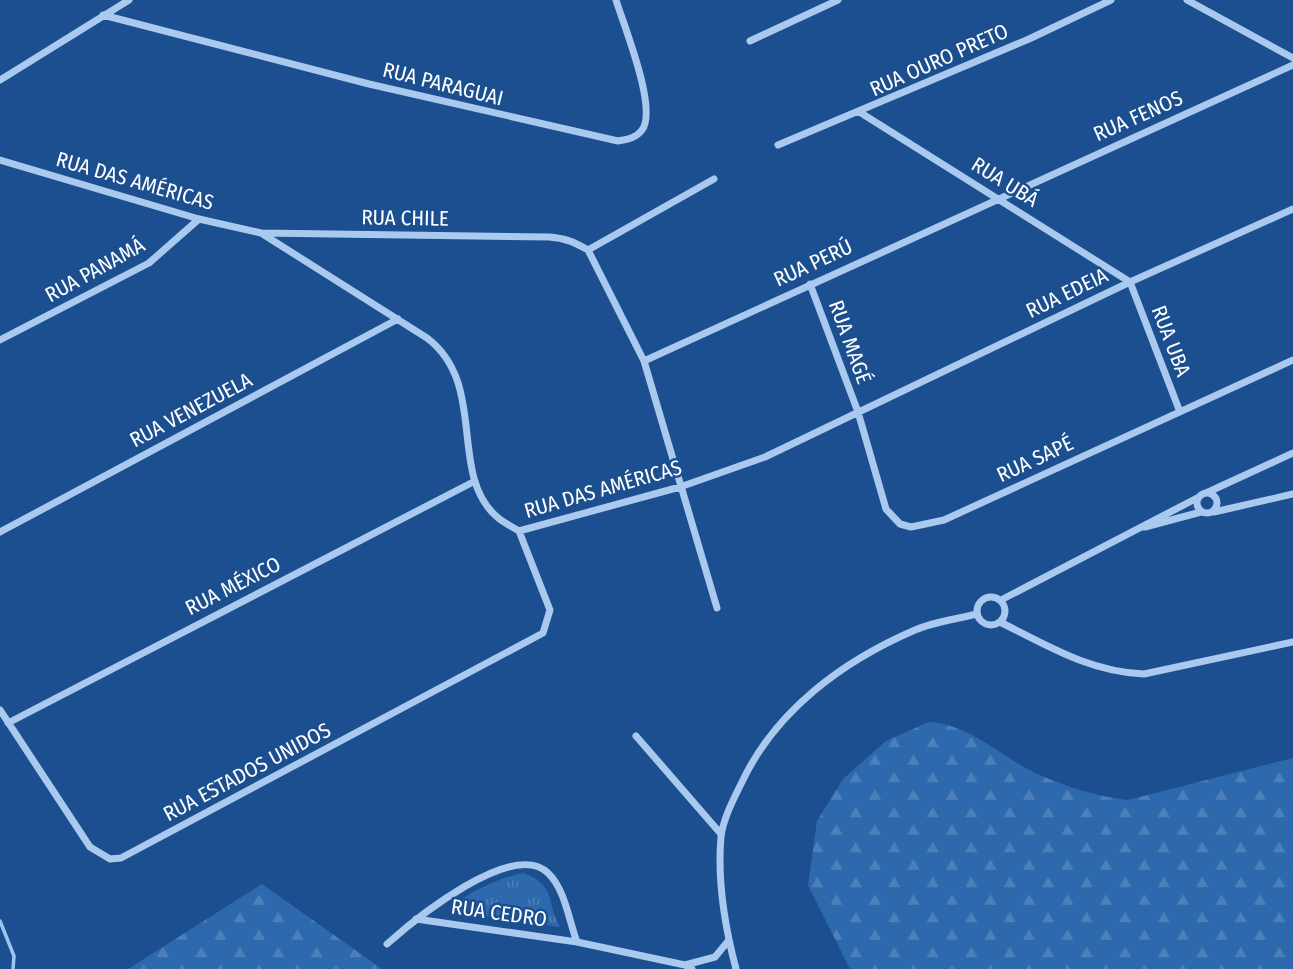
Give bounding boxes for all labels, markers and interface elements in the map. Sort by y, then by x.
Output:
street label: RUA OURO PRETO [866,18,1012,102]
street label: RUA PARAGUAI [380,56,506,112]
street label: RUA FENOS [1089,85,1187,147]
street label: RUA DAS AMÉRICAS [53,146,217,216]
street label: RUA UBÁ [967,151,1043,213]
street label: RUA CHILE [361,204,449,232]
street label: RUA PANAMÁ [41,232,149,308]
street label: RUA PERÚ [769,233,857,293]
street label: RUA EDEIA [1022,262,1112,324]
street label: RUA MAGÉ [823,297,877,387]
street label: RUA UBA [1146,302,1196,380]
street label: RUA VENEZUELA [125,367,257,453]
street label: RUA SAPÉ [993,430,1078,488]
street label: RUA DAS AMÉRICAS [521,454,685,524]
street label: RUA MÉXICO [181,551,285,621]
street label: RUA ESTADOS UNIDOS [159,717,335,827]
street label: RUA CEDRO [449,893,549,933]

